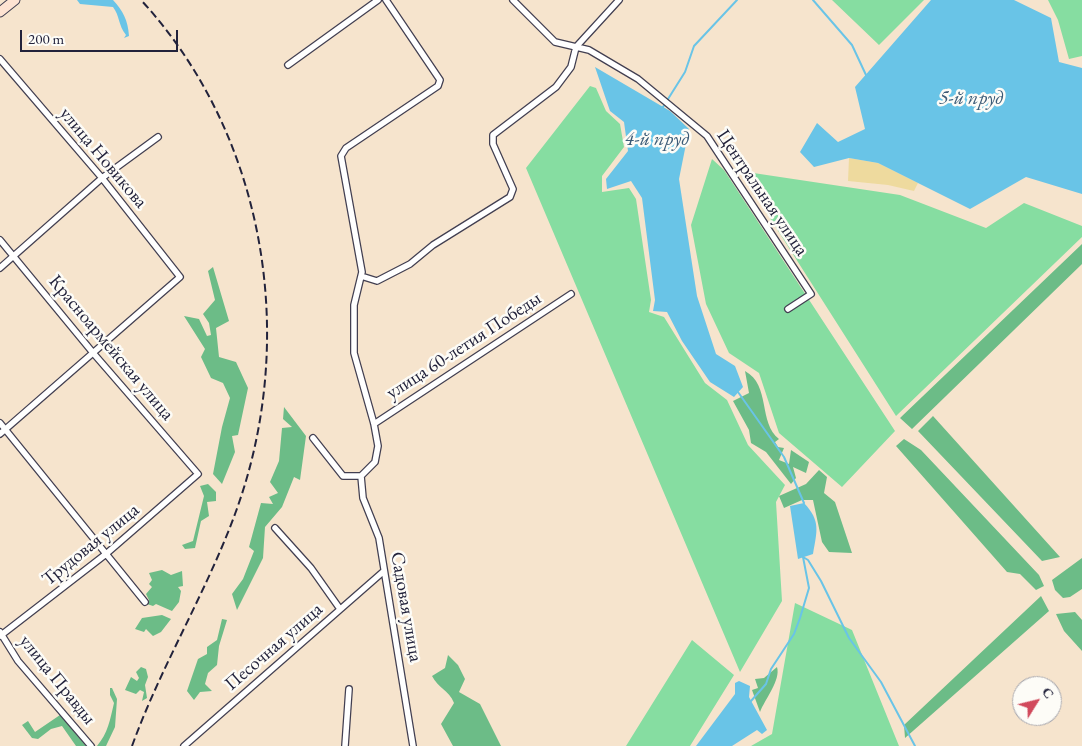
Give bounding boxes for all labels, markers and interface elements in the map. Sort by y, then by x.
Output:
scale bar [22,20,180,52]
text: 200 m [28,29,64,48]
water label: 5-й пруд [939,87,1003,111]
street label: улица Новикова [54,103,152,213]
street label: Центральная улица [711,125,813,261]
water label: 4-й пруд [625,128,689,152]
street label: Красноармейская улица [43,271,179,425]
street label: улица 60-летия Победы [382,287,546,405]
street label: Трудовая улица [38,499,144,591]
street label: Садовая улица [385,550,427,664]
street label: Песочная улица [220,598,328,696]
street label: улица Правды [14,630,100,730]
north arrow [1012,676,1062,726]
text: С [1038,683,1059,702]

